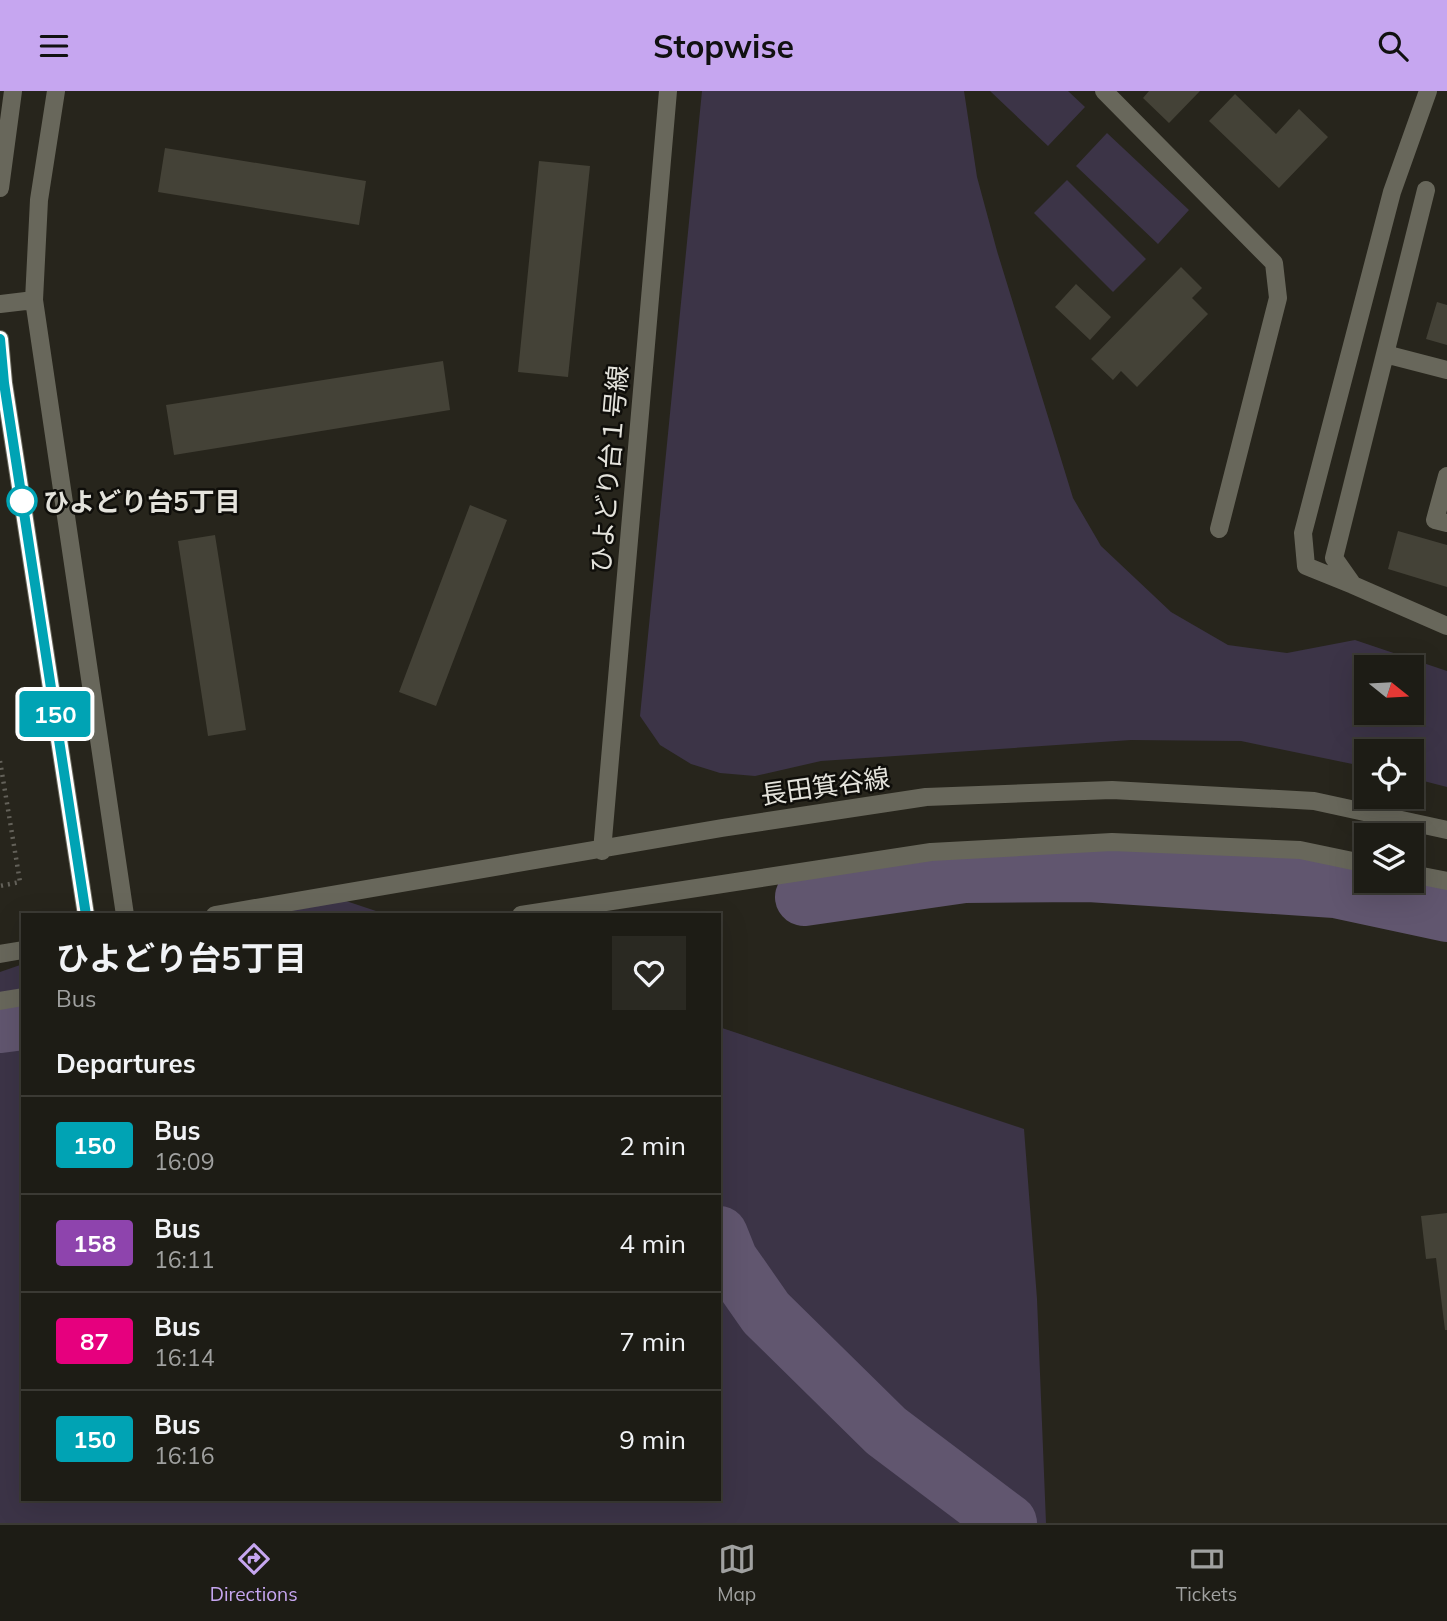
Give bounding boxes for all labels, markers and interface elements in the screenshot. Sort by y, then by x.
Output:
text: Stopwise [653,26,794,66]
icon: menu [35,27,73,65]
icon: search [1374,27,1412,65]
street label: ひよどり台１号線 [583,364,635,574]
place label: ひよどり台5丁目 [43,485,241,518]
marker: ひよどり台5丁目 [7,486,37,516]
north arrow [1354,655,1424,725]
map controls [1354,655,1424,893]
line badge: 150 [15,691,95,737]
text: 150 [33,699,77,729]
button: locate [1354,739,1424,809]
street label: 長田箕谷線 [758,761,892,811]
button: layers [1354,823,1424,893]
button: heart [612,936,686,1010]
text: ひよどり台5丁目 [56,937,307,978]
text: Bus [56,984,96,1013]
text: Departures [56,1047,196,1080]
text: Bus [154,1114,200,1147]
text: 2 min [619,1129,686,1162]
text: 150 [73,1130,116,1160]
text: 16:09 [154,1147,214,1176]
text: Bus [154,1212,200,1245]
text: 4 min [619,1227,686,1260]
text: 158 [73,1228,116,1258]
text: 16:11 [154,1245,214,1274]
text: Bus [154,1310,200,1343]
text: 7 min [619,1325,686,1358]
text: 87 [80,1326,109,1356]
text: 16:14 [154,1343,214,1372]
text: Bus [154,1408,200,1441]
text: 9 min [619,1423,686,1456]
text: 150 [73,1424,116,1454]
text: 16:16 [154,1441,214,1470]
tab: Directions [210,1540,298,1606]
tab: Map [717,1540,756,1606]
tab: Tickets [1176,1540,1237,1606]

